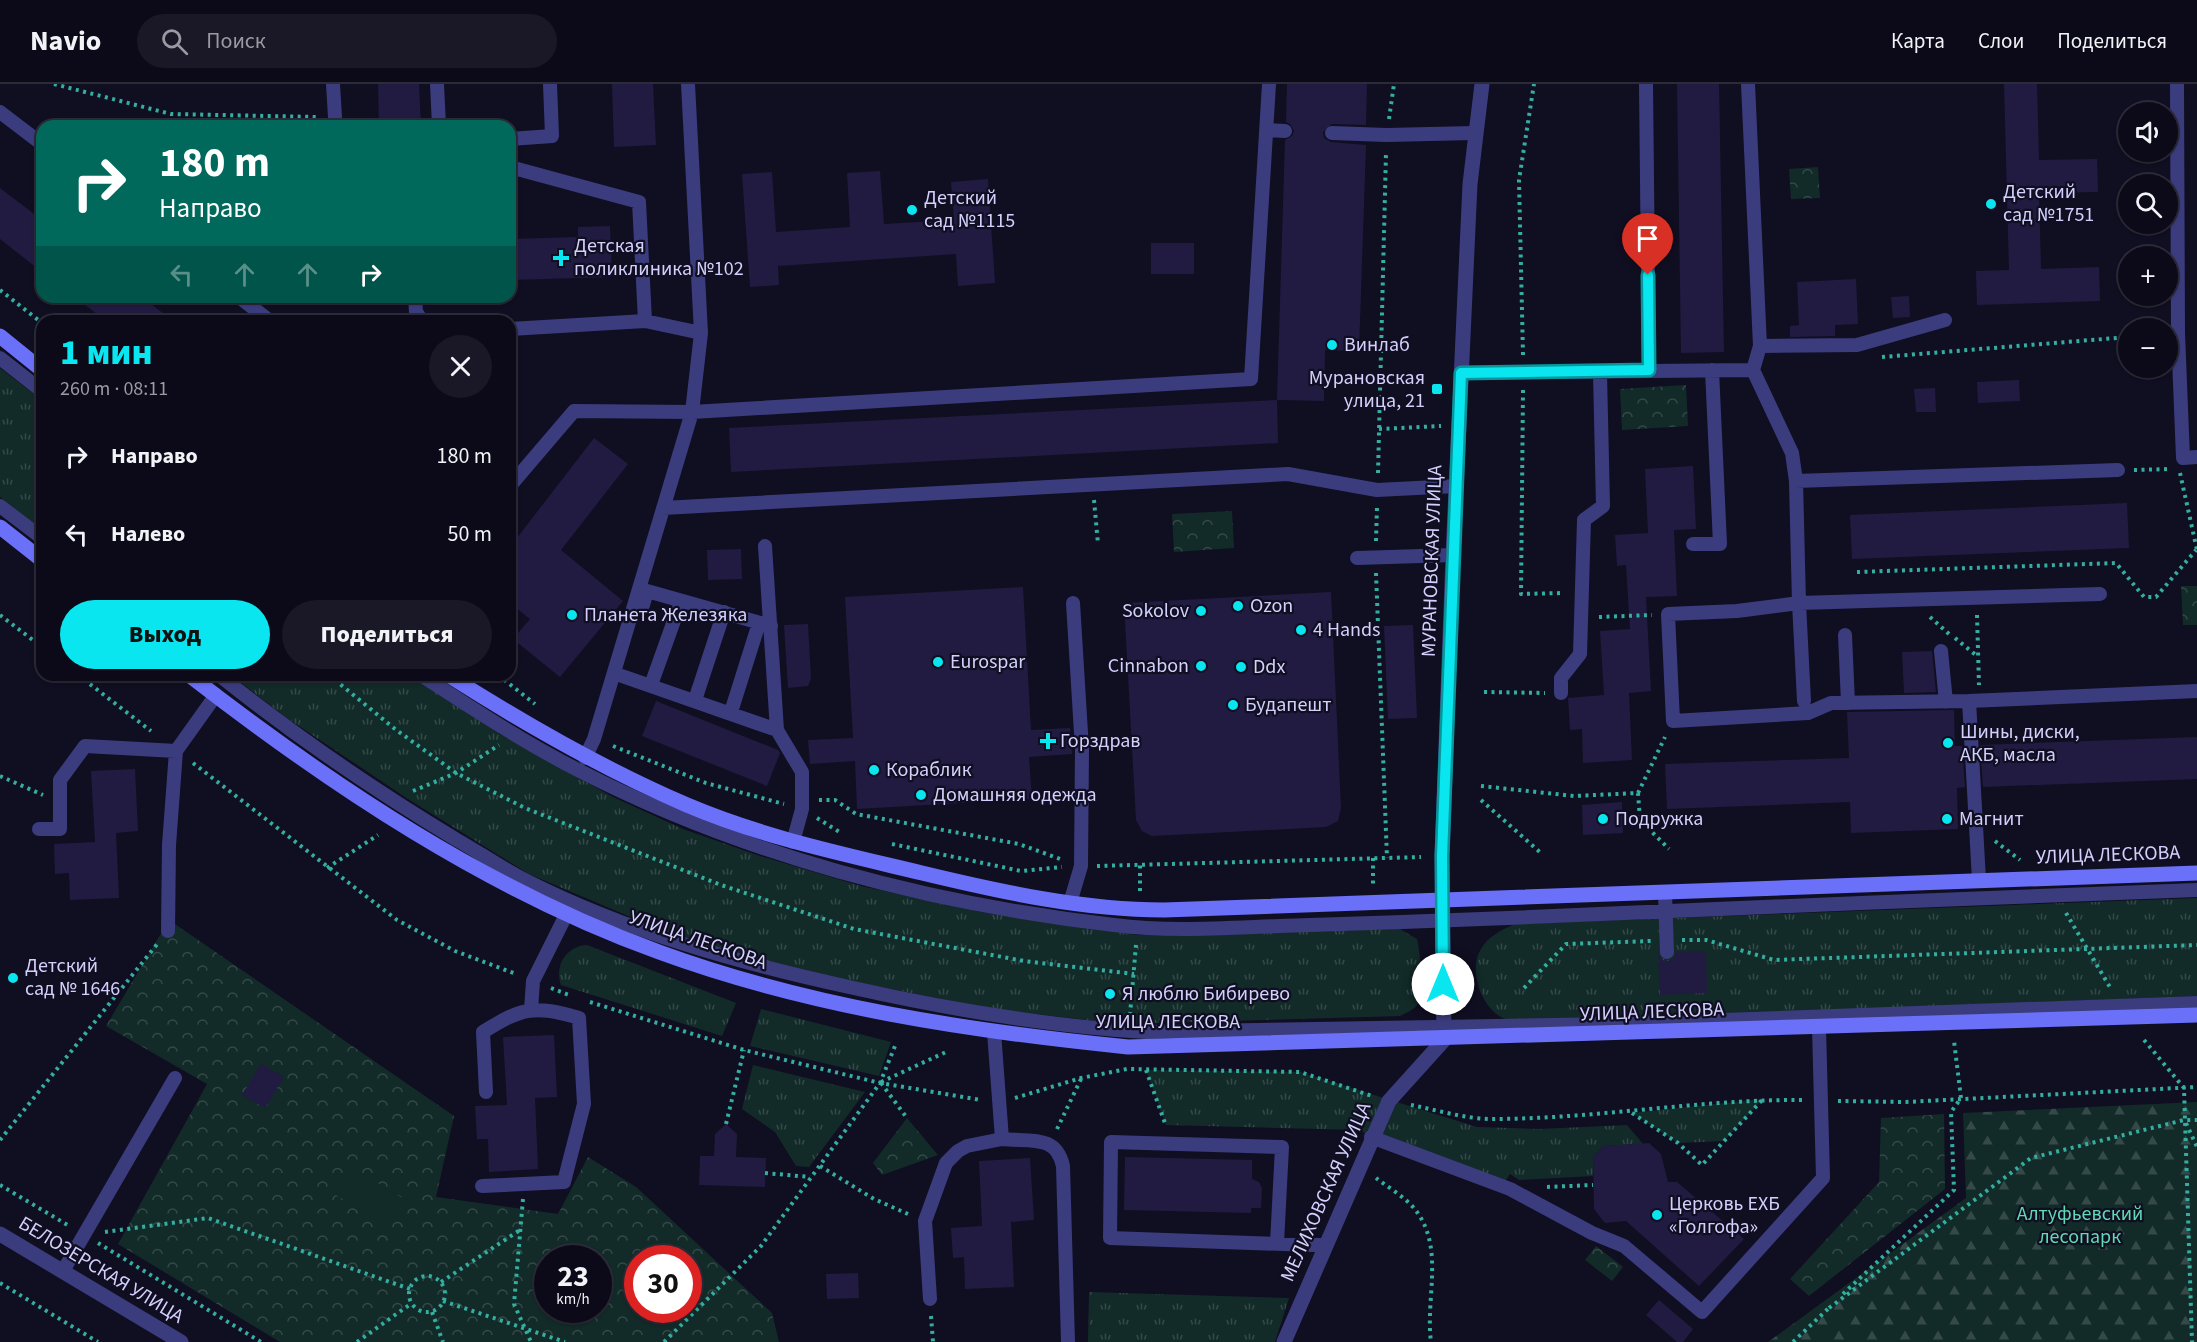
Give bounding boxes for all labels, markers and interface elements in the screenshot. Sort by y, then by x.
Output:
search box [137,14,557,68]
text: Navio [30,21,101,61]
icon: search [158,25,191,58]
text: Поиск [206,25,266,57]
text: Карта [1891,26,1945,56]
text: Слои [1978,26,2024,56]
text: Поделиться [2057,26,2167,56]
map controls [2118,102,2178,378]
button: sound [2118,102,2178,162]
text: 180 m [159,133,270,193]
icon: right [60,144,138,222]
button: search [2118,174,2178,234]
place label: Детский сад №1751 [2003,178,2094,229]
place label: Детский сад №1115 [924,184,1015,235]
text: Направо [159,189,262,228]
marker: Детский сад №1751 [1984,197,1998,211]
marker: Детский сад №1115 [905,203,919,217]
pin [1622,213,1673,275]
icon: arrive [1631,222,1664,255]
place label: Детская поликлиника №102 [574,232,744,283]
button: + [2118,246,2178,306]
marker: Детская поликлиника №102 [552,249,570,267]
icon: left [165,258,198,291]
icon: ahead [228,258,261,291]
icon: ahead [291,258,324,291]
icon: right [354,258,387,291]
button: − [2118,318,2178,378]
text: 1 мин [60,327,153,378]
place label: Винлаб [1344,331,1410,359]
button: close [429,335,492,398]
marker: Винлаб [1325,338,1339,352]
place label: Мурановская улица, 21 [1309,364,1425,415]
text: 260 m · 08:11 [60,375,168,403]
marker: Мурановская улица, 21 [1430,382,1444,396]
icon: right [60,440,93,473]
text: Направо [111,440,198,472]
text: 180 m [437,440,492,472]
street label: МУРАНОВСКАЯ УЛИЦА [1415,464,1449,657]
icon: left [60,518,93,551]
text: Налево [111,518,185,550]
text: 50 m [447,518,492,550]
place label: Ozon [1250,592,1293,620]
place label: Sokolov [1122,597,1190,625]
marker: Ozon [1231,599,1245,613]
button: Выход [60,600,270,669]
button: Поделиться [282,600,492,669]
place label: Планета Железяка [584,601,747,629]
marker: Sokolov [1194,604,1208,618]
marker: Планета Железяка [565,608,579,622]
place label: 4 Hands [1313,616,1380,644]
marker: 4 Hands [1294,623,1308,637]
place label: Eurospar [950,648,1025,676]
place label: Cinnabon [1108,652,1189,680]
place label: Ddx [1253,653,1285,681]
marker: Eurospar [931,655,945,669]
marker: Cinnabon [1194,659,1208,673]
marker: Ddx [1234,660,1248,674]
place label: Будапешт [1245,691,1332,719]
marker: Будапешт [1226,698,1240,712]
place label: Шины, диски, АКБ, масла [1960,718,2080,769]
place label: Горздрав [1060,727,1141,755]
marker: Горздрав [1041,734,1055,748]
marker: Шины, диски, АКБ, масла [1941,736,1955,750]
place label: Кораблик [886,756,972,784]
marker: Кораблик [867,763,881,777]
place label: Домашняя одежда [933,781,1097,809]
marker: Домашняя одежда [914,788,928,802]
place label: Подружка [1615,805,1703,833]
place label: Магнит [1959,805,2024,833]
marker: Подружка [1596,812,1610,826]
marker: Магнит [1940,812,1954,826]
street label: УЛИЦА ЛЕСКОВА [2035,838,2181,872]
street label: УЛИЦА ЛЕСКОВА [625,903,771,977]
place label: Детский сад № 1646 [25,952,120,1003]
position arrow [1411,952,1475,1016]
marker: Детский сад № 1646 [6,971,20,985]
place label: Я люблю Бибирево [1122,980,1290,1008]
marker: Я люблю Бибирево [1103,987,1117,1001]
street label: УЛИЦА ЛЕСКОВА [1579,995,1725,1029]
street label: УЛИЦА ЛЕСКОВА [1096,1008,1240,1036]
street label: МЕЛИХОВСКАЯ УЛИЦА [1274,1098,1378,1286]
place label: Церковь ЕХБ «Голгофа» [1669,1190,1780,1241]
park label: Алтуфьевский лесопарк [2017,1200,2143,1251]
marker: Церковь ЕХБ «Голгофа» [1650,1208,1664,1222]
street label: БЕЛОЗЕРСКАЯ УЛИЦА [13,1210,189,1331]
speed limit sign: 30 [624,1245,702,1323]
text: 23 [557,1255,589,1298]
text: km/h [556,1289,590,1310]

